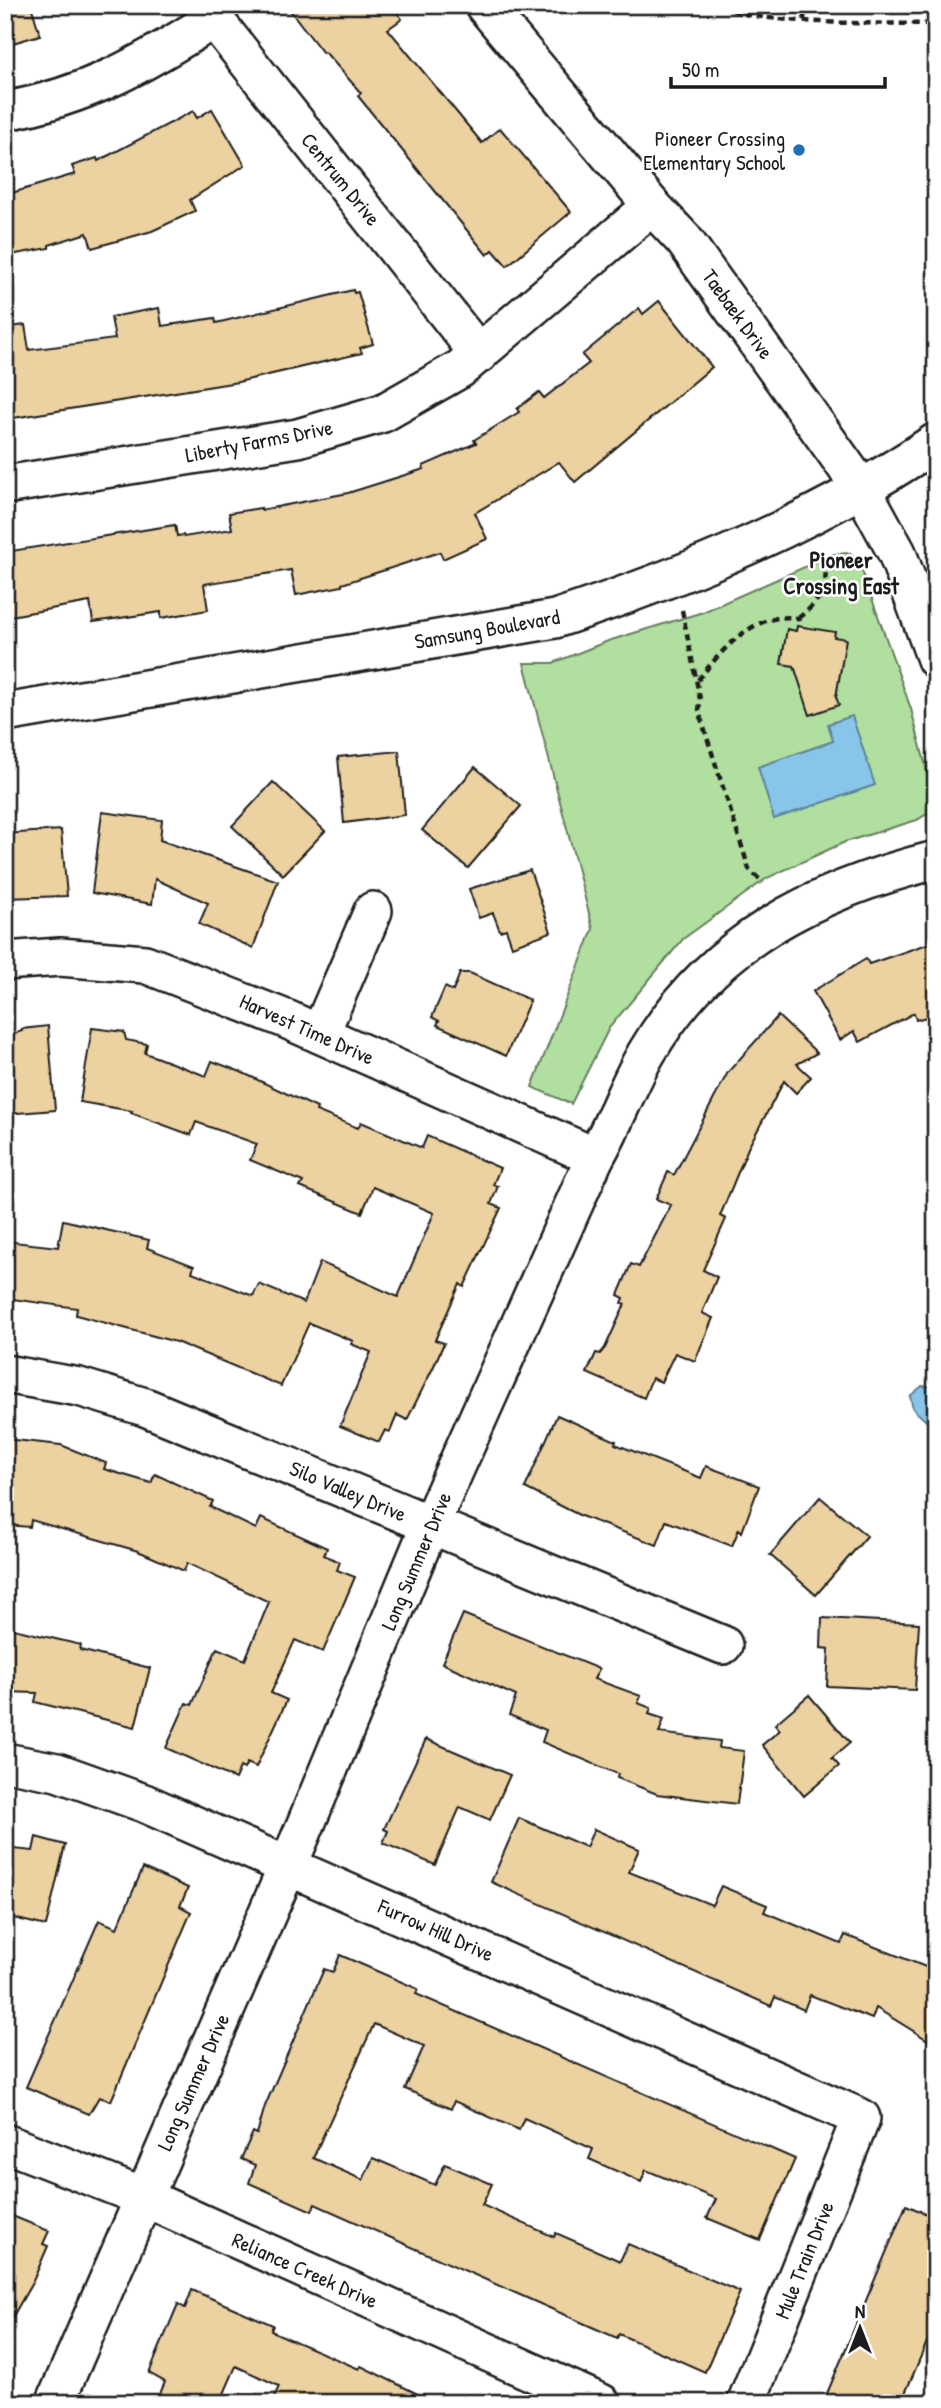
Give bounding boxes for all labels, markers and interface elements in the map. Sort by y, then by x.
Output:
scale bar [671,46,885,90]
text: 50 m [682,55,719,84]
place label: Pioneer Crossing Elementary School [643,124,785,177]
street label: Centrum Drive [295,126,387,232]
marker: Pioneer Crossing Elementary School [791,142,807,158]
street label: Taebaek Drive [695,263,781,365]
street label: Liberty Farms Drive [183,413,335,469]
district label: Pioneer Crossing East [783,544,900,602]
street label: Samsung Boulevard [412,602,562,656]
street label: Harvest Time Drive [235,986,379,1072]
street label: Silo Valley Drive [285,1453,411,1529]
street label: Long Summer Drive [374,1488,458,1634]
street label: Furrow Hill Drive [373,1891,498,1968]
street label: Long Summer Drive [150,2009,236,2155]
street label: Mule Train Drive [767,2197,841,2323]
street label: Reliance Creek Drive [228,2225,382,2315]
north arrow [825,2292,895,2362]
text: N [855,2298,865,2324]

